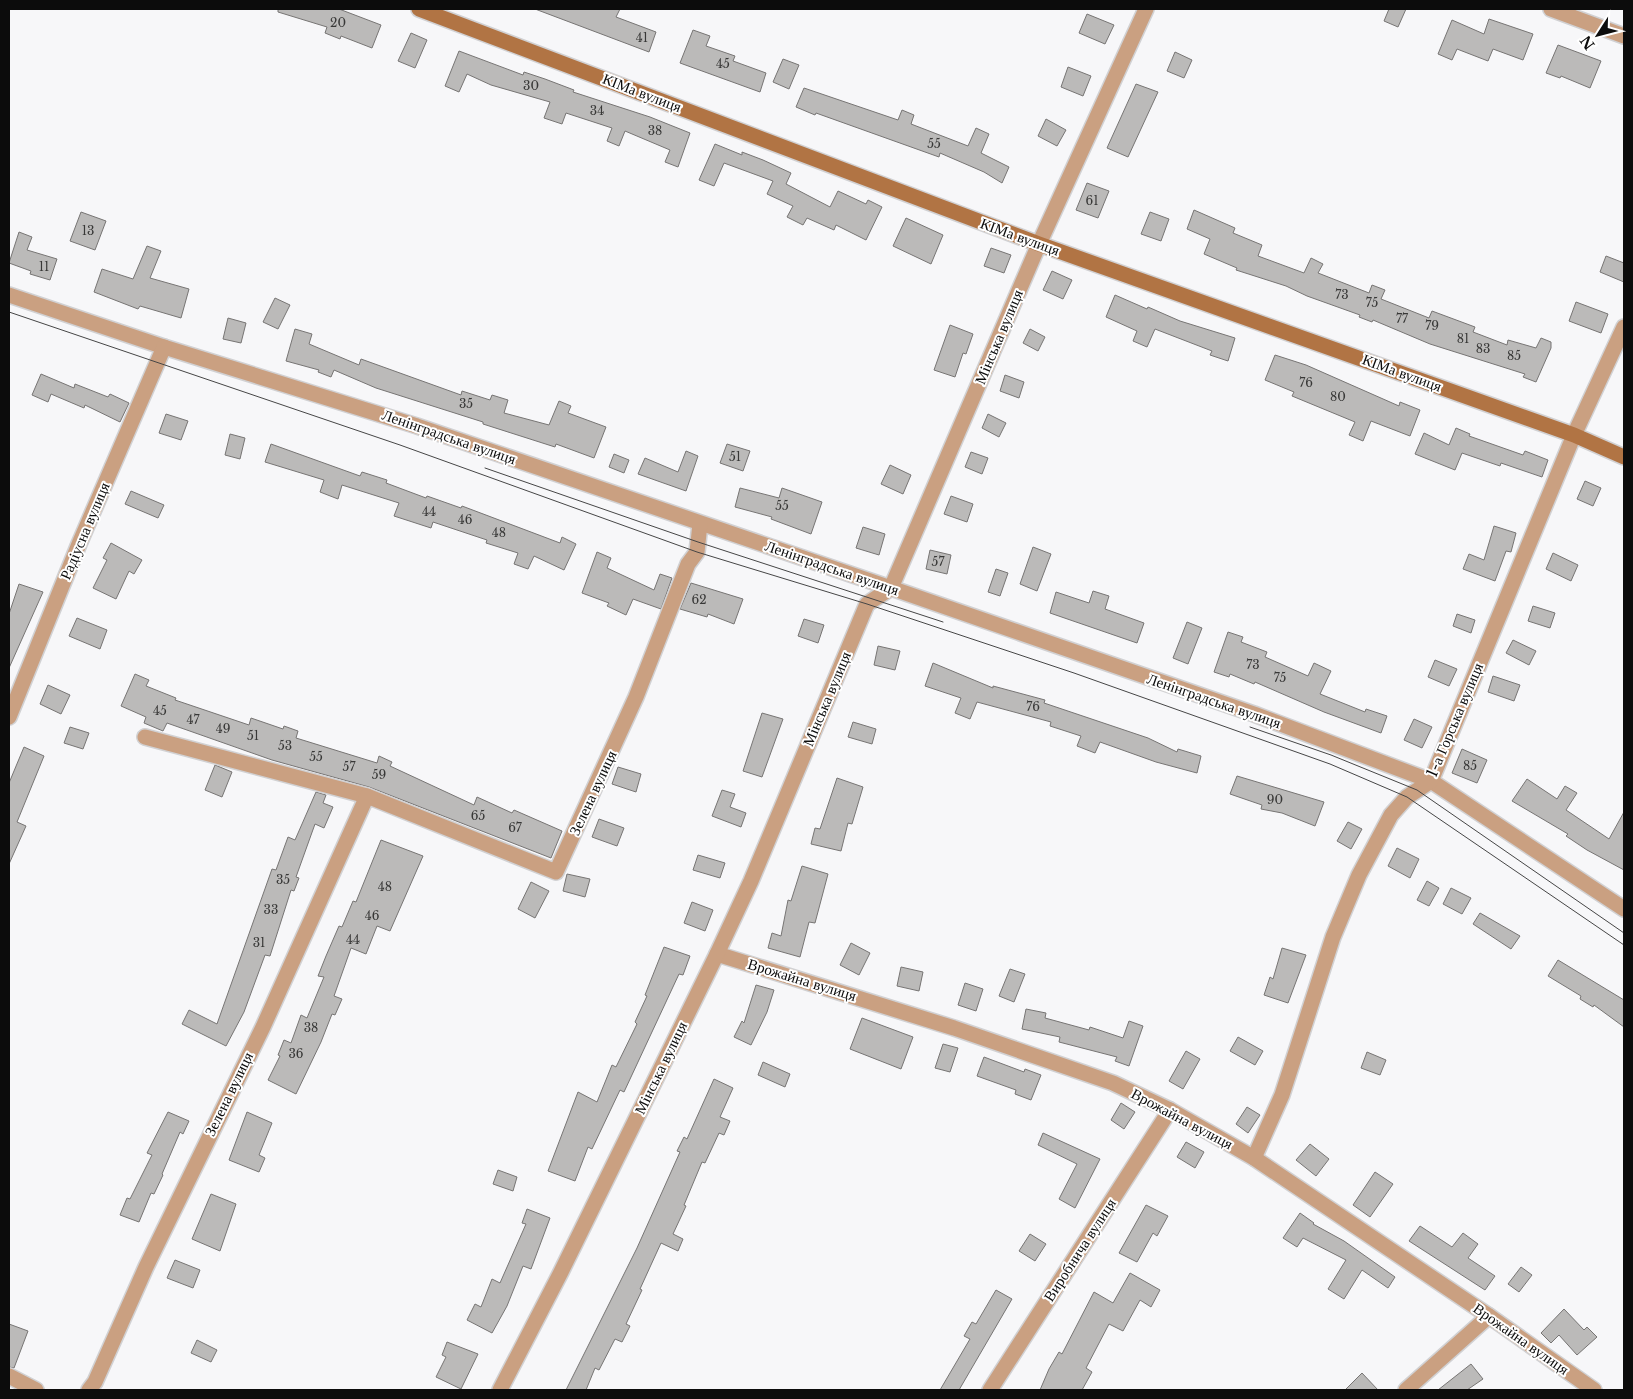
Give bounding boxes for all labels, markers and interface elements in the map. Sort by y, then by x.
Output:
north arrow [1573,10,1623,60]
house number: 20 [330,15,346,30]
house number: 41 [636,30,648,45]
text: N [1576,32,1599,53]
house number: 45 [716,56,730,71]
street label: КІМа вулиця [600,69,684,116]
house number: 30 [523,78,539,93]
house number: 34 [590,103,604,118]
house number: 38 [648,123,662,138]
house number: 55 [927,136,941,151]
house number: 61 [1085,193,1099,208]
street label: КІМа вулиця [978,213,1063,260]
house number: 13 [82,223,94,238]
house number: 11 [39,259,49,274]
street label: Мінська вулиця [970,287,1027,387]
house number: 73 [1335,287,1349,302]
house number: 75 [1366,295,1379,310]
house number: 77 [1396,311,1409,326]
house number: 79 [1425,318,1439,333]
house number: 81 [1457,331,1469,346]
house number: 83 [1476,341,1490,356]
house number: 85 [1507,348,1521,363]
street label: КІМа вулиця [1360,349,1445,396]
house number: 76 [1299,375,1313,390]
house number: 80 [1330,389,1346,404]
house number: 35 [459,396,473,411]
street label: Ленінградська вулиця [380,405,519,468]
house number: 51 [729,449,741,464]
street label: Радіусна вулиця [56,479,114,582]
house number: 55 [775,498,789,513]
house number: 44 [422,504,436,519]
house number: 46 [458,512,473,527]
house number: 48 [492,525,506,540]
street label: Ленінградська вулиця [763,536,902,599]
house number: 57 [932,554,945,569]
house number: 62 [691,592,707,607]
street label: Мінська вулиця [798,649,855,749]
house number: 73 [1246,657,1260,672]
street label: 1-а Горська вулиця [1422,660,1487,780]
street label: Ленінградська вулиця [1145,669,1284,732]
house number: 75 [1274,670,1287,685]
house number: 76 [1026,699,1040,714]
house number: 45 [153,703,167,718]
house number: 47 [186,712,200,727]
house number: 49 [216,721,230,736]
house number: 51 [247,728,259,743]
house number: 53 [278,738,292,753]
street label: Зелена вулиця [565,747,620,838]
house number: 55 [309,749,323,764]
house number: 85 [1463,758,1477,773]
house number: 57 [343,759,356,774]
house number: 59 [372,767,386,782]
house number: 90 [1267,792,1283,807]
house number: 65 [471,808,485,823]
house number: 67 [508,820,523,835]
house number: 35 [276,872,290,887]
house number: 48 [378,879,392,894]
house number: 33 [264,902,278,917]
house number: 46 [365,908,380,923]
house number: 44 [346,932,360,947]
house number: 31 [253,935,265,950]
street label: Врожайна вулиця [746,954,859,1005]
street label: Мінська вулиця [630,1018,691,1117]
house number: 38 [304,1020,318,1035]
house number: 36 [288,1046,304,1061]
street label: Зелена вулиця [200,1049,257,1139]
street label: Врожайна вулиця [1128,1084,1236,1153]
street label: Виробнича вулиця [1039,1195,1120,1305]
street label: Врожайна вулиця [1470,1299,1573,1379]

